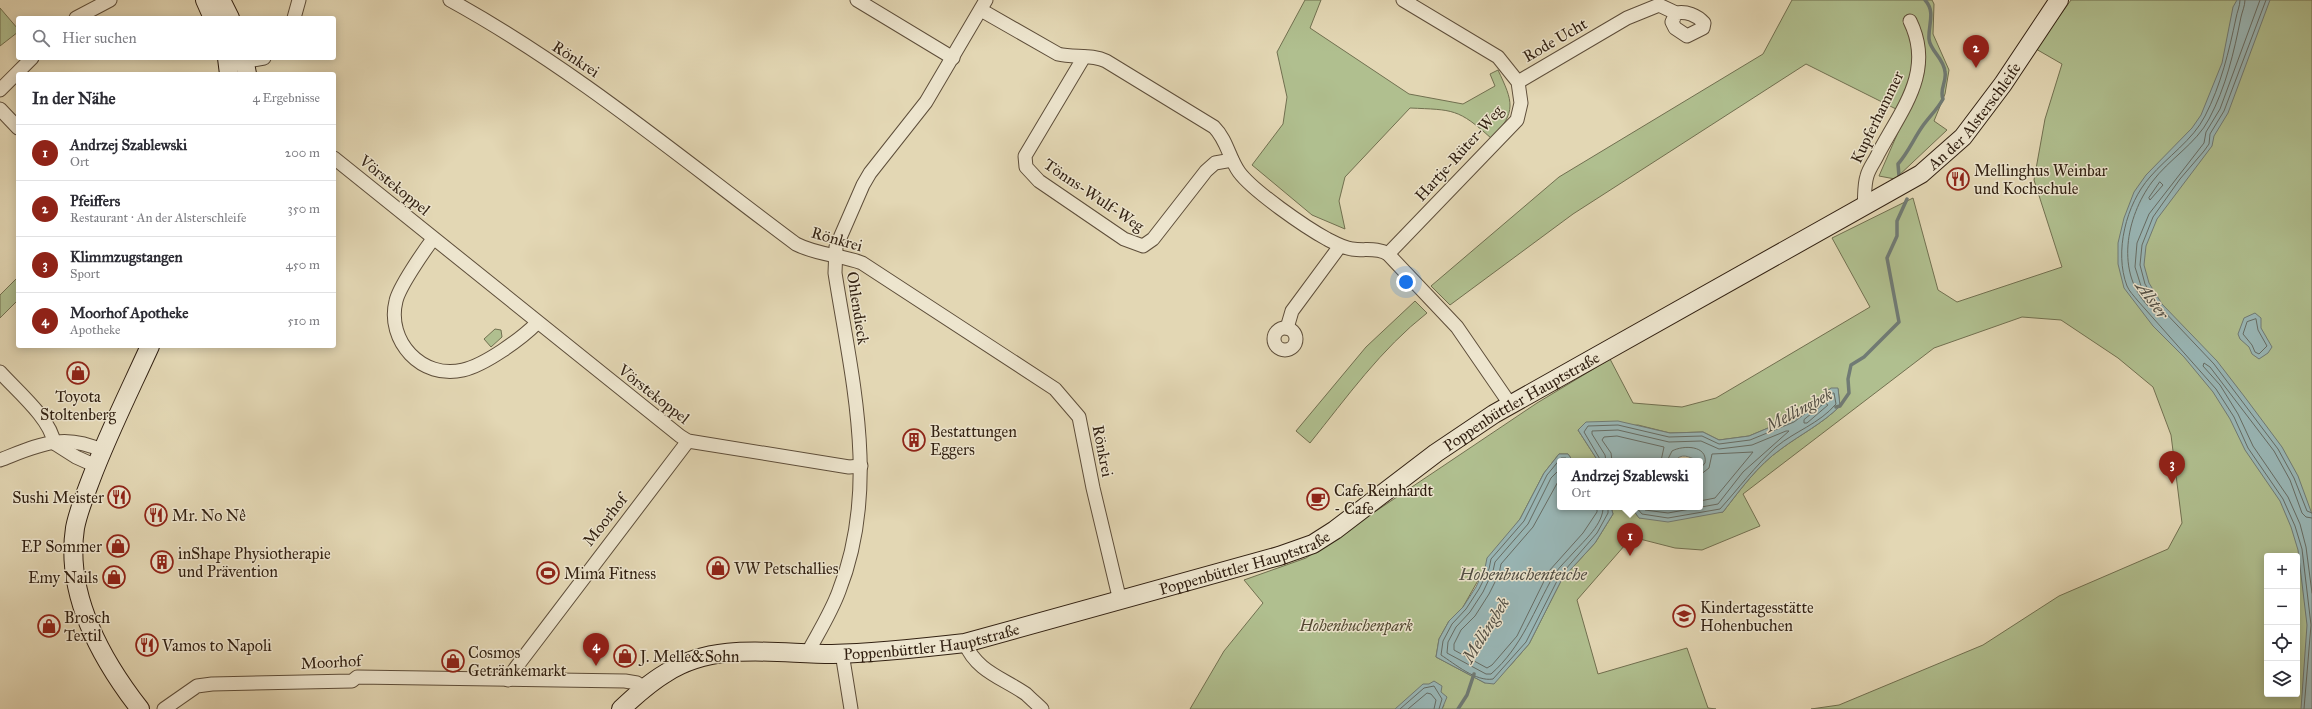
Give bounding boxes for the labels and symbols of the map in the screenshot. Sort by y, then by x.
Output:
street label: Rode Ucht [1520,14,1591,66]
pin: 2 [1963,35,1989,68]
street label: Rönkrei [549,37,604,82]
street label: An der Alsterschleife [1923,58,2025,174]
street label: Kupferhammer [1846,68,1908,166]
street label: Hartje-Rüter-Weg [1411,101,1508,206]
street label: Vörstekoppel [355,150,435,220]
street label: Tönns-Wulf-Weg [1040,154,1148,237]
place label: Mellinghus Weinbar und Kochschule [1974,161,2108,198]
restaurant icon: Mellinghus Weinbar und Kochschule [1945,166,1971,192]
street label: Rönkrei [809,223,865,256]
street label: Ohlendieck [843,270,873,347]
your location [1396,272,1416,292]
water label: Alster [2130,275,2174,324]
street label: Poppenbüttler Hauptstraße [1440,347,1603,455]
shop icon: Toyota Stoltenberg [65,360,91,386]
street label: Vörstekoppel [614,360,694,428]
water label: Mellingbek [1760,383,1837,437]
place label: Toyota Stoltenberg [40,387,117,425]
place label: Bestattungen Eggers [930,422,1017,460]
street label: Rönkrei [1089,423,1117,479]
building icon: Bestattungen Eggers [901,427,927,453]
pin: 3 [2159,451,2185,484]
place label: Cafe Reinhardt - Cafe [1334,481,1433,518]
restaurant icon: Sushi Meister [106,484,132,510]
cafe icon: Cafe Reinhardt - Cafe [1305,486,1331,512]
place label: Sushi Meister [12,488,104,507]
street label: Moorhof [579,488,633,550]
restaurant icon: Mr. No Nê [143,502,169,528]
place label: Mr. No Nê [172,506,246,525]
pin: 1 [1617,523,1643,556]
street label: Poppenbüttler Hauptstraße [1157,526,1334,598]
shop icon: EP Sommer [105,533,131,559]
place label: EP Sommer [21,537,102,556]
place label: inShape Physiotherapie und Prävention [178,544,331,581]
building icon: inShape Physiotherapie und Prävention [149,549,175,575]
shop icon: VW Petschallies [705,555,731,581]
place label: VW Petschallies [733,559,839,578]
sports icon: Mima Fitness [535,560,561,586]
shop icon: Emy Nails [101,564,127,590]
place label: Mima Fitness [564,564,656,583]
water label: Hohenbuchenteiche [1458,564,1588,585]
place label: Emy Nails [28,568,98,587]
water label: Mellingbek [1457,593,1515,668]
place label: Kindertagesstätte Hohenbuchen [1700,598,1814,635]
school or university icon: Kindertagesstätte Hohenbuchen [1671,603,1697,629]
place label: Brosch Textil [64,608,110,645]
shop icon: Brosch Textil [36,613,62,639]
park label: Hohenbuchenpark [1298,616,1413,636]
street label: Poppenbüttler Hauptstraße [843,619,1022,663]
restaurant icon: Vamos to Napoli [134,632,160,658]
pin: 4 [583,633,609,666]
place label: Vamos to Napoli [161,636,272,655]
place label: Cosmos Getränkemarkt [468,643,567,680]
shop icon: J. Melle&Sohn [612,643,638,669]
place label: J. Melle&Sohn [638,647,740,667]
shop icon: Cosmos Getränkemarkt [440,648,466,674]
street label: Moorhof [300,651,364,673]

